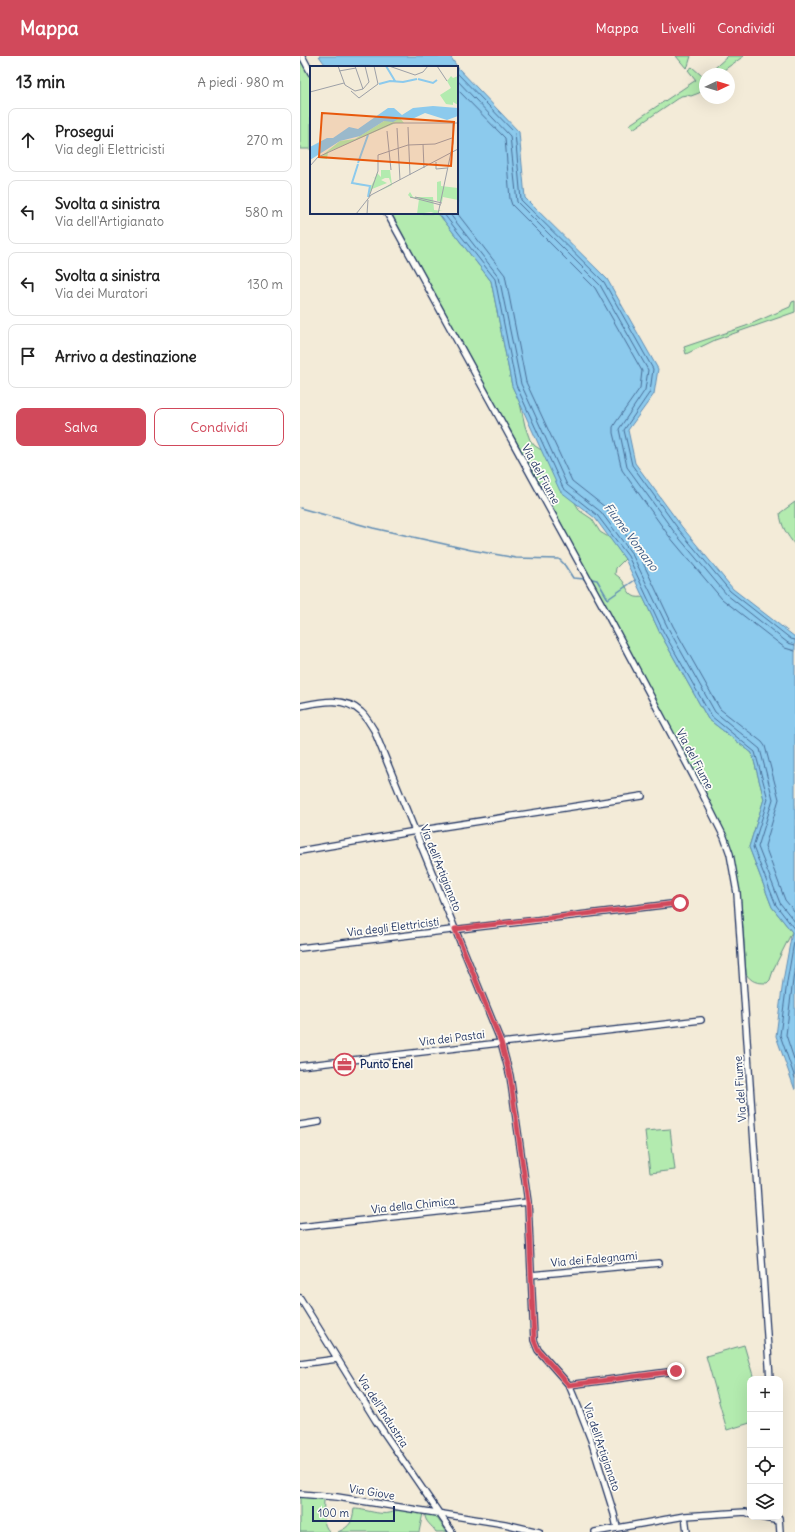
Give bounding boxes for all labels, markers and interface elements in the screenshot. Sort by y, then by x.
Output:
text: Mappa [20,16,79,40]
text: Mappa [596,19,639,37]
text: Livelli [661,19,695,37]
text: Condividi [717,19,775,37]
inset map [310,66,458,214]
north arrow [699,68,735,104]
text: 13 min [16,71,65,93]
text: A piedi · 980 m [198,74,284,91]
text: Prosegui [55,122,114,141]
icon: ahead [17,129,39,151]
text: 270 m [246,132,283,149]
text: Via degli Elettricisti [55,141,165,158]
text: Svolta a sinistra [55,194,160,213]
icon: left [17,201,39,223]
text: 580 m [245,204,283,221]
text: Via dell'Artigianato [55,213,164,230]
text: Svolta a sinistra [55,266,160,285]
icon: left [17,273,39,295]
text: 130 m [247,276,283,293]
text: Via dei Muratori [55,285,148,302]
icon: arrive [17,345,39,367]
text: Arrivo a destinazione [55,347,197,366]
button: Salva [16,408,146,446]
button: Condividi [154,408,284,446]
street label: Via del Fiume [519,442,563,506]
water label: Fiume Vomano [601,500,663,575]
street label: Via del Fiume [673,726,717,792]
street label: Via dell'Artigianato [417,823,465,913]
route start [671,894,689,912]
street label: Via degli Elettricisti [346,914,440,940]
street label: Via dei Pastai [419,1027,485,1049]
office icon: Punto Enel [332,1051,358,1077]
street label: Via del Fiume [731,1055,749,1123]
place label: Punto Enel [360,1057,413,1071]
street label: Via della Chimica [370,1194,456,1216]
street label: Via dei Falegnami [550,1248,638,1270]
route end [667,1362,685,1380]
street label: Via dell'Industria [354,1372,412,1450]
map controls [747,1376,783,1520]
button: + [747,1376,783,1412]
street label: Via dell'Artigianato [580,1401,624,1493]
button: − [747,1412,783,1448]
button: locate [747,1448,783,1484]
street label: Via Giove [348,1481,396,1503]
button: layers [747,1484,783,1520]
scale bar [312,1504,395,1523]
text: 100 m [318,1506,349,1520]

